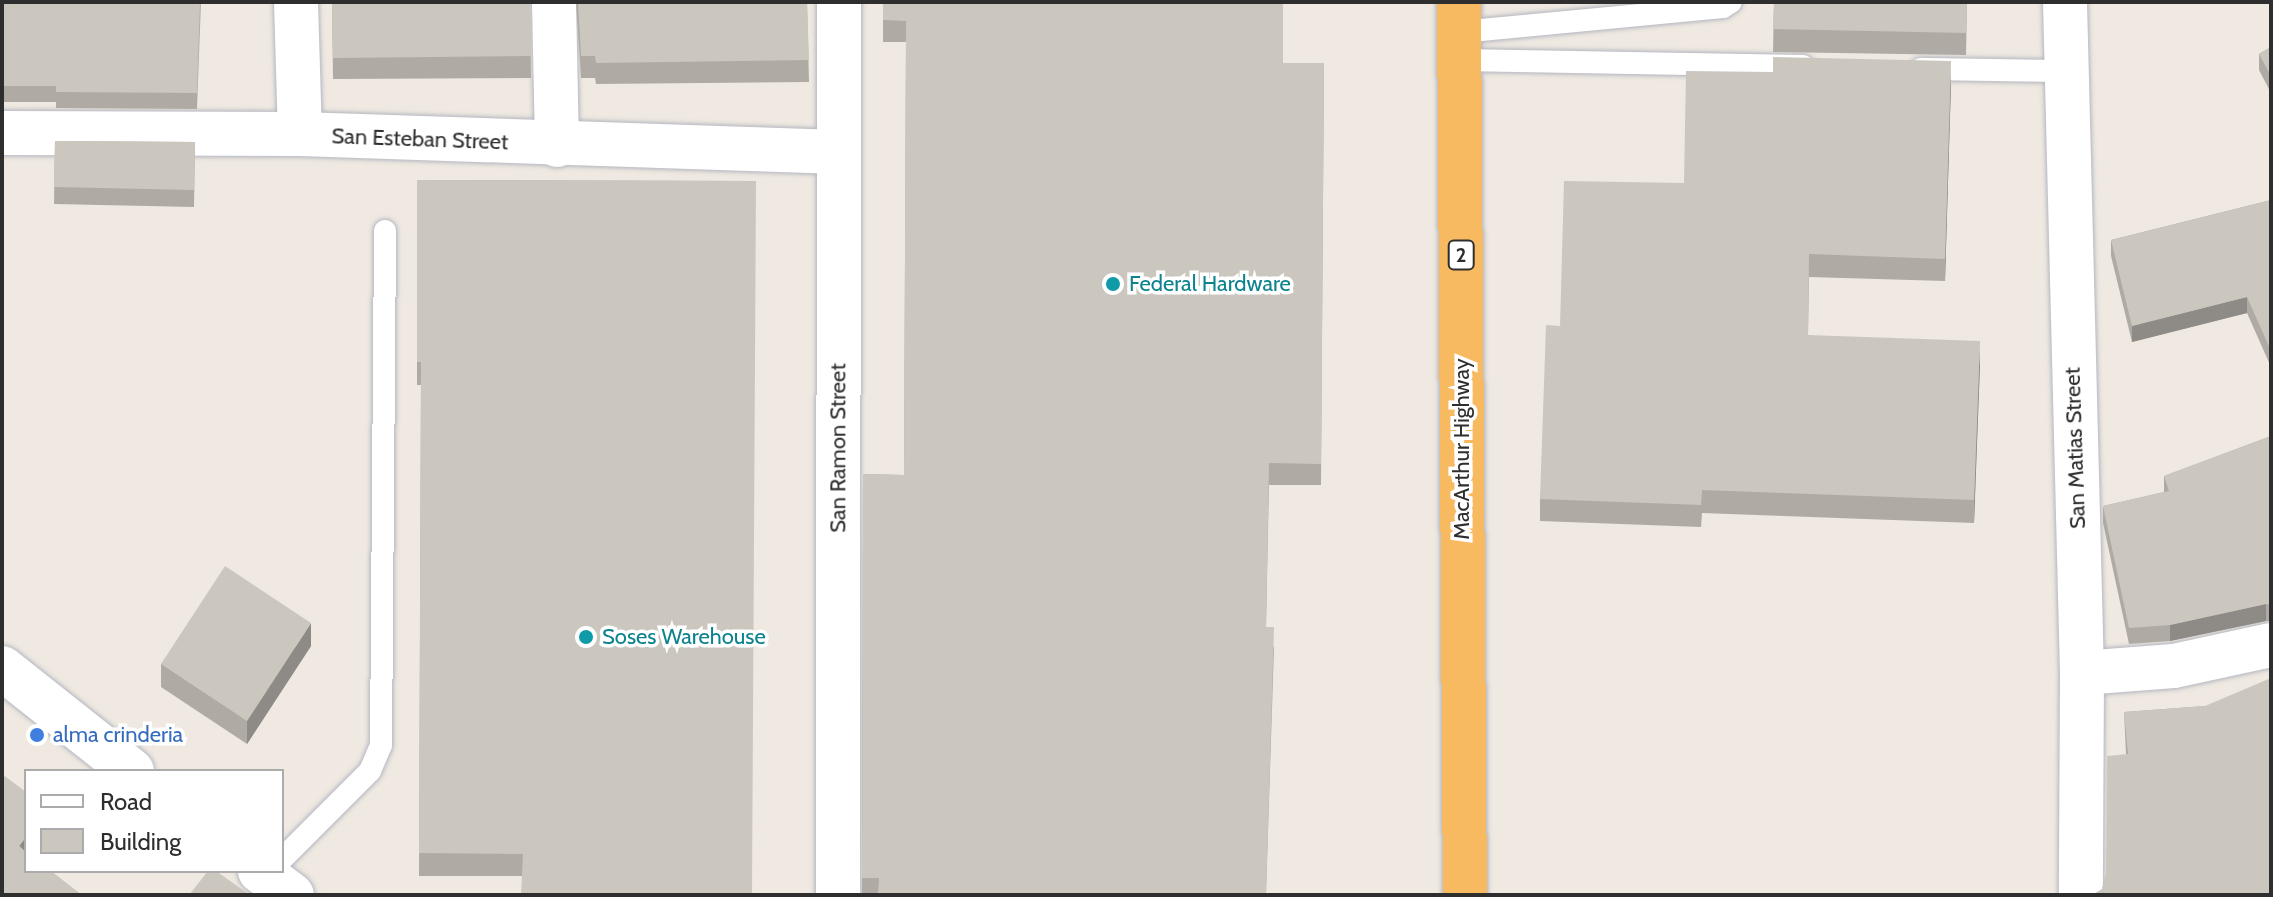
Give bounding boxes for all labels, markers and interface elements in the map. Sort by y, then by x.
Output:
street label: San Esteban Street [331,123,509,155]
road number: 2 [1447,239,1475,271]
place label: Federal Hardware [1129,271,1291,297]
marker: Federal Hardware [1104,275,1122,293]
street label: MacArthur Highway [1449,358,1475,540]
street label: San Ramon Street [825,363,851,533]
street label: San Matias Street [2059,367,2091,529]
place label: Soses Warehouse [602,624,766,650]
marker: Soses Warehouse [577,628,595,646]
place label: alma crinderia [53,722,183,748]
marker: alma crinderia [28,726,46,744]
legend [24,769,284,873]
text: Road [100,787,152,816]
text: Building [100,827,181,856]

